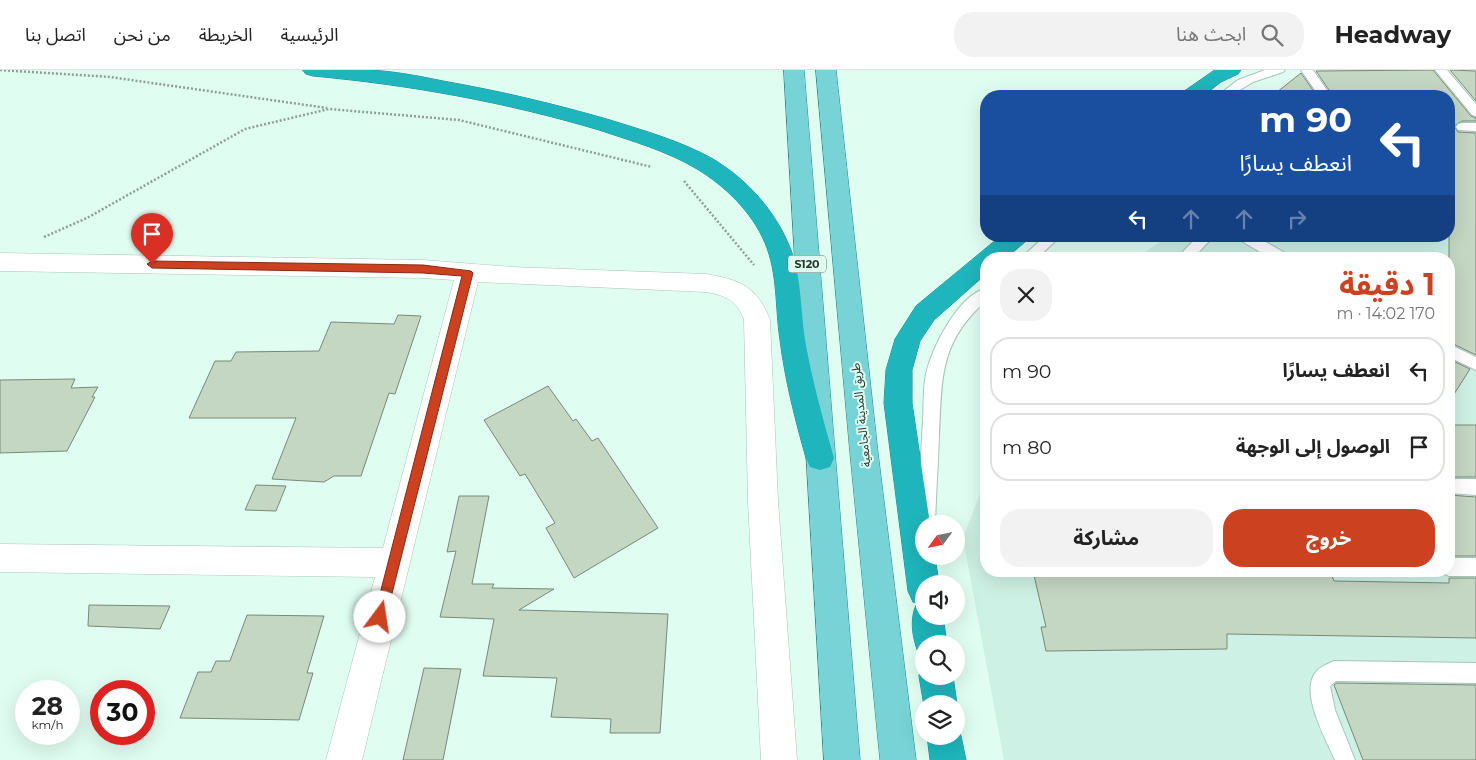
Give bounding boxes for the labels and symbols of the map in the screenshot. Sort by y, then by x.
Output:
pin [131,213,173,264]
road number: S120 [788,255,826,272]
street label: طريق المدينة الجامعية [848,362,874,468]
north arrow [915,515,965,565]
position arrow [353,590,405,642]
speed limit sign: 30 [90,680,155,745]

